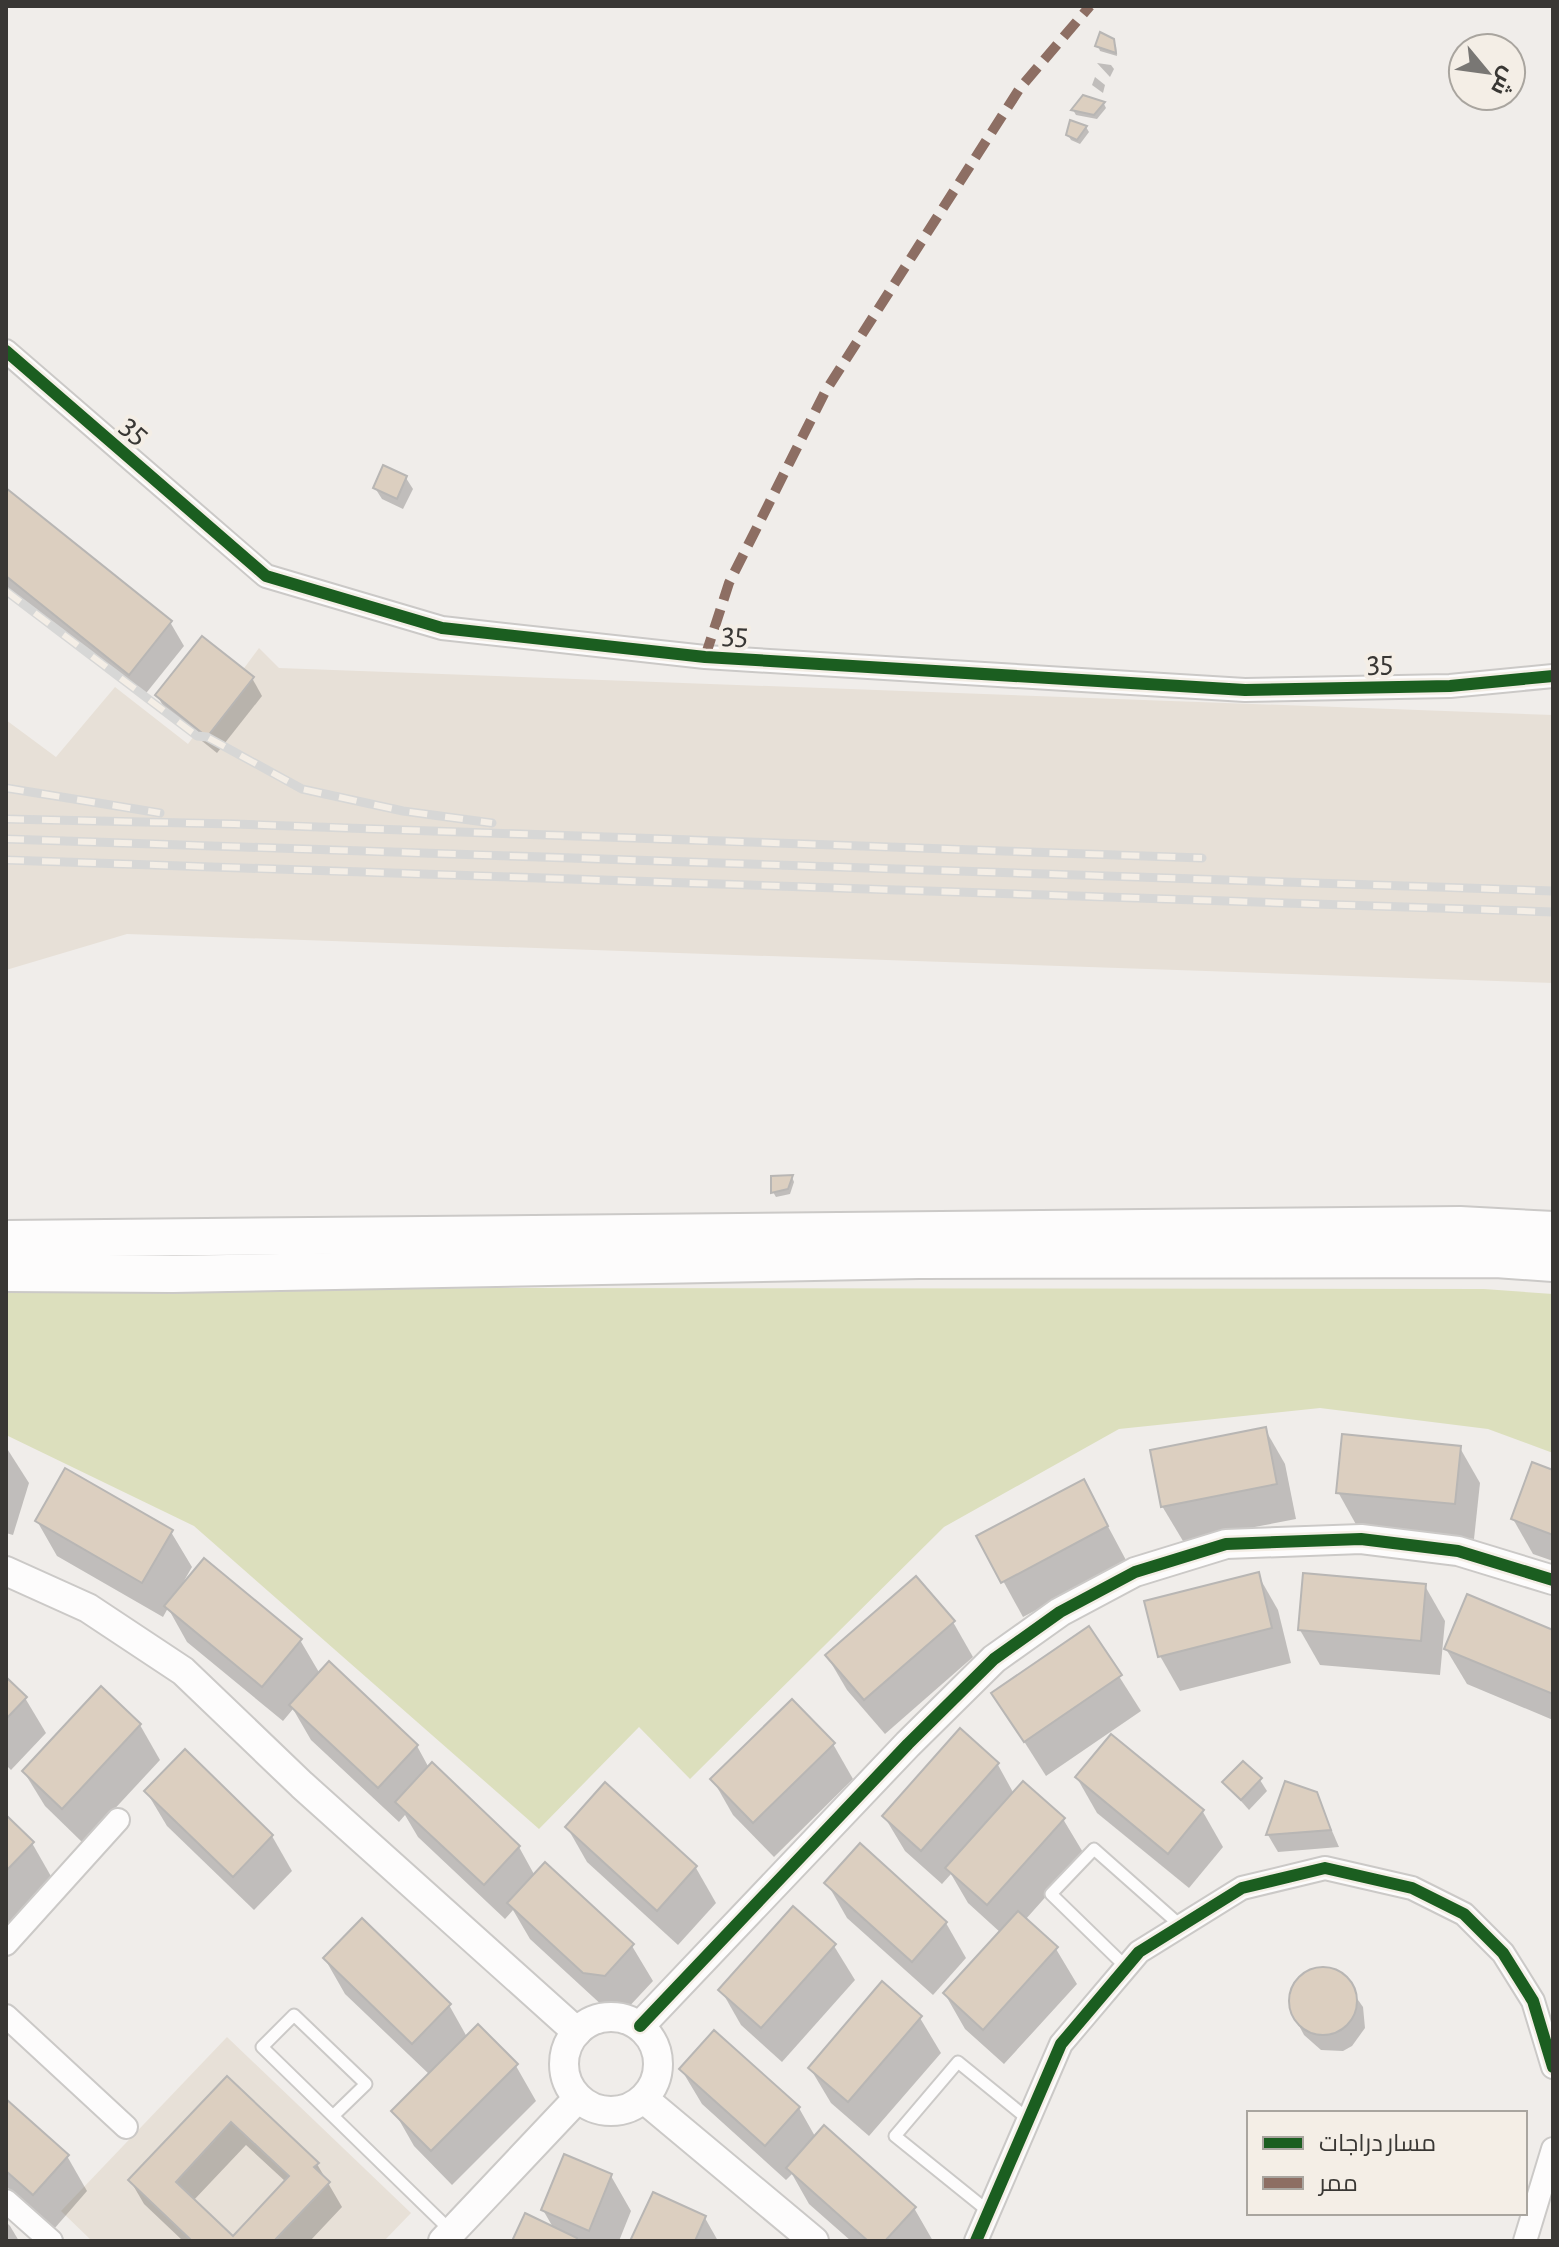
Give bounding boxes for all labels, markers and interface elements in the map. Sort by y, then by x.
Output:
north arrow [1447,32,1527,112]
text: ش [1485,63,1521,99]
street label: 35 [115,409,156,451]
street label: 35 [721,617,749,651]
street label: 35 [1366,646,1394,678]
legend [1247,2111,1527,2215]
text: مسار دراجات [1319,2132,1436,2156]
text: ممر [1317,2172,1358,2196]

